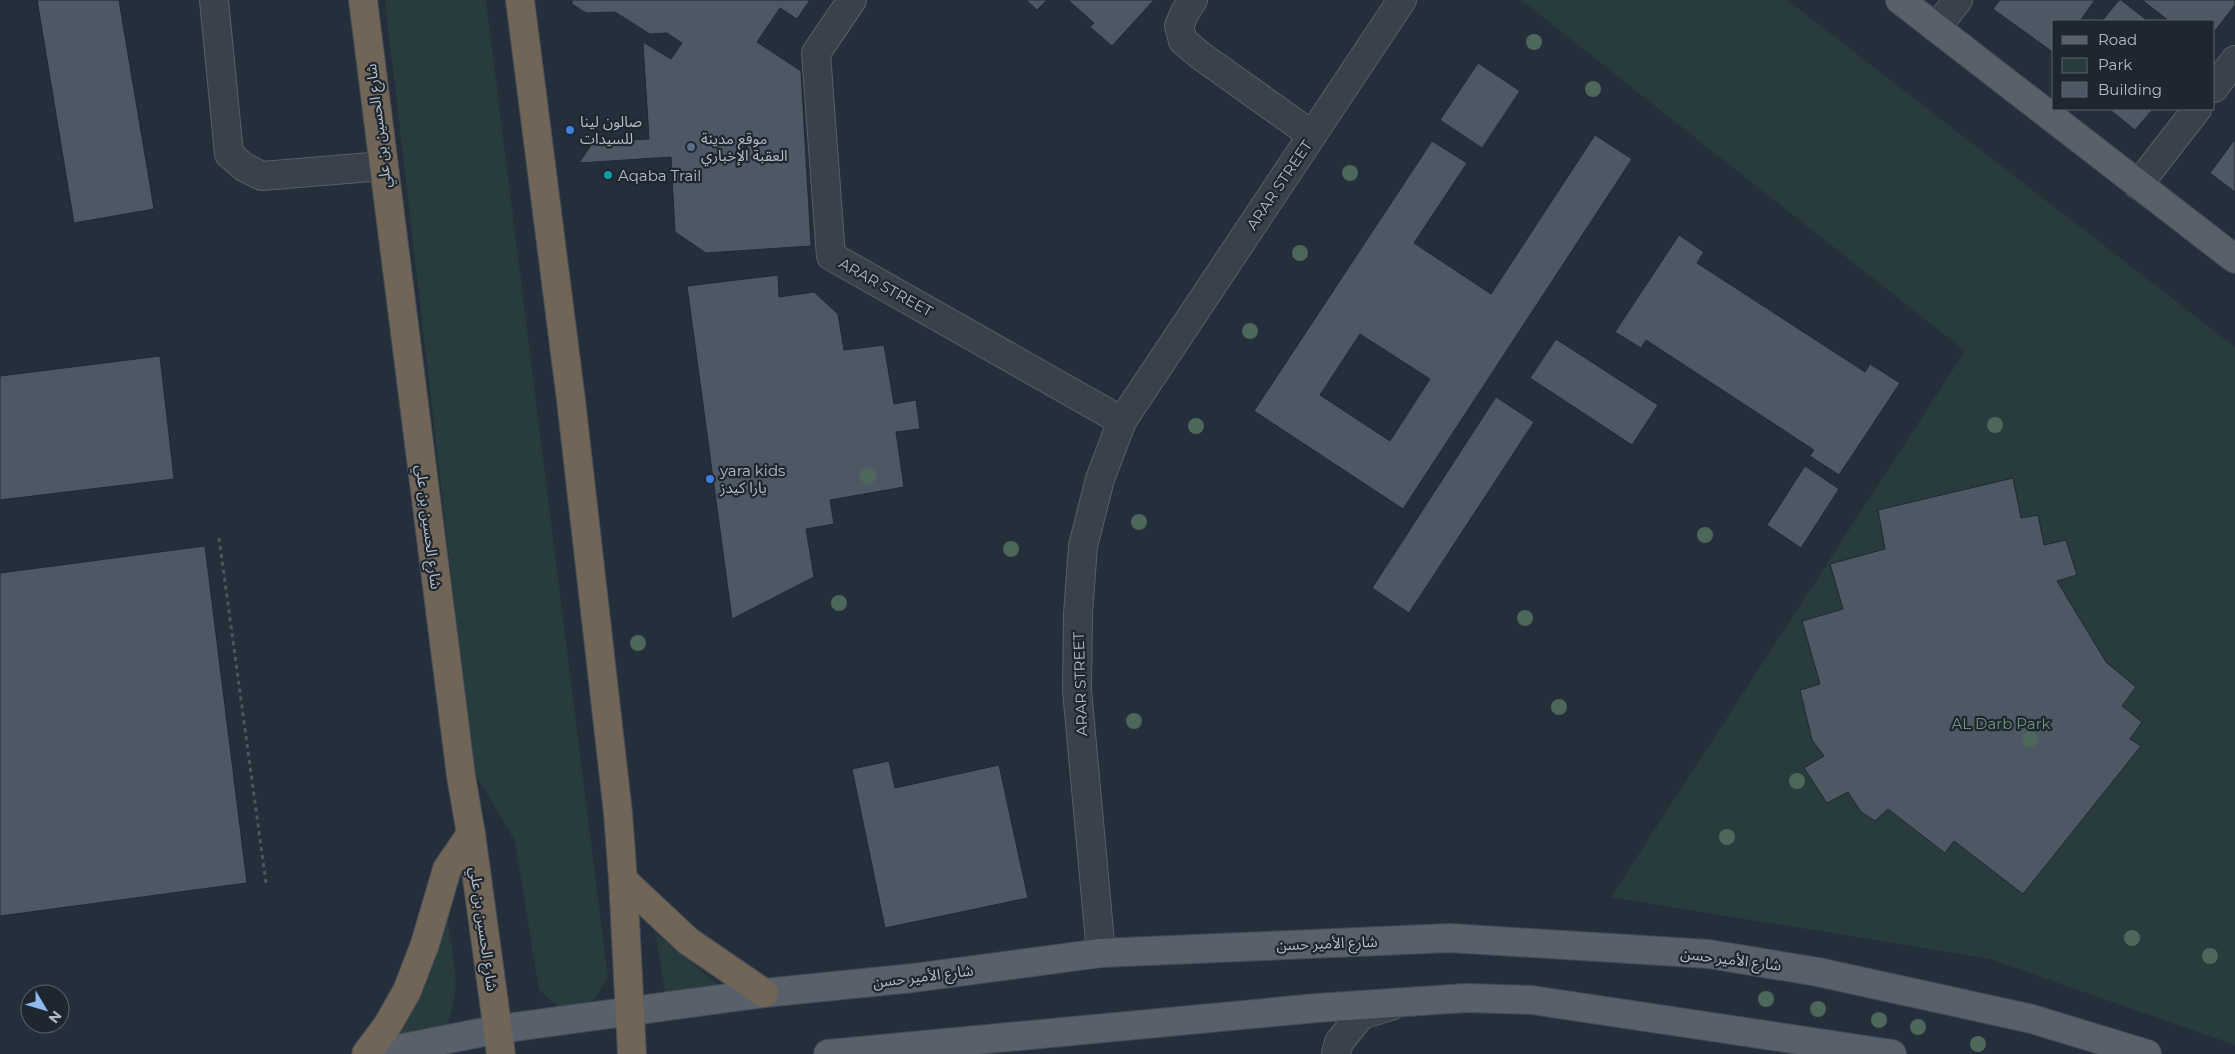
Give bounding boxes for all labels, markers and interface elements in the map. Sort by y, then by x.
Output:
legend [2052,20,2215,110]
text: Road [2098,30,2137,49]
text: Park [2098,55,2132,74]
street label: شارع الحسين بن علي [361,62,398,189]
text: Building [2098,80,2162,99]
place label: صالون لينا للسيدات [580,112,642,148]
marker: صالون لينا للسيدات [564,124,576,136]
place label: موقع مدينة العقبة الإخباري [701,129,788,167]
street label: ARAR STREET [1242,136,1316,234]
marker: موقع مدينة العقبة الإخباري [685,141,697,153]
place label: Aqaba Trail [618,166,701,185]
marker: Aqaba Trail [602,169,614,181]
street label: ARAR STREET [836,253,937,321]
place label: yara kids يارا كيدز [719,461,785,497]
street label: شارع الحسين بن علي [409,464,446,591]
marker: yara kids يارا كيدز [704,473,716,485]
street label: ARAR STREET [1069,631,1091,736]
park label: AL Darb Park [1951,714,2051,733]
street label: شارع الحسين بن علي [463,866,502,993]
street label: شارع الأمير حسن [1276,932,1378,957]
street label: شارع الأمير حسن [1679,943,1783,978]
street label: شارع الأمير حسن [872,960,975,995]
north arrow [20,984,70,1034]
text: N [45,1007,66,1027]

